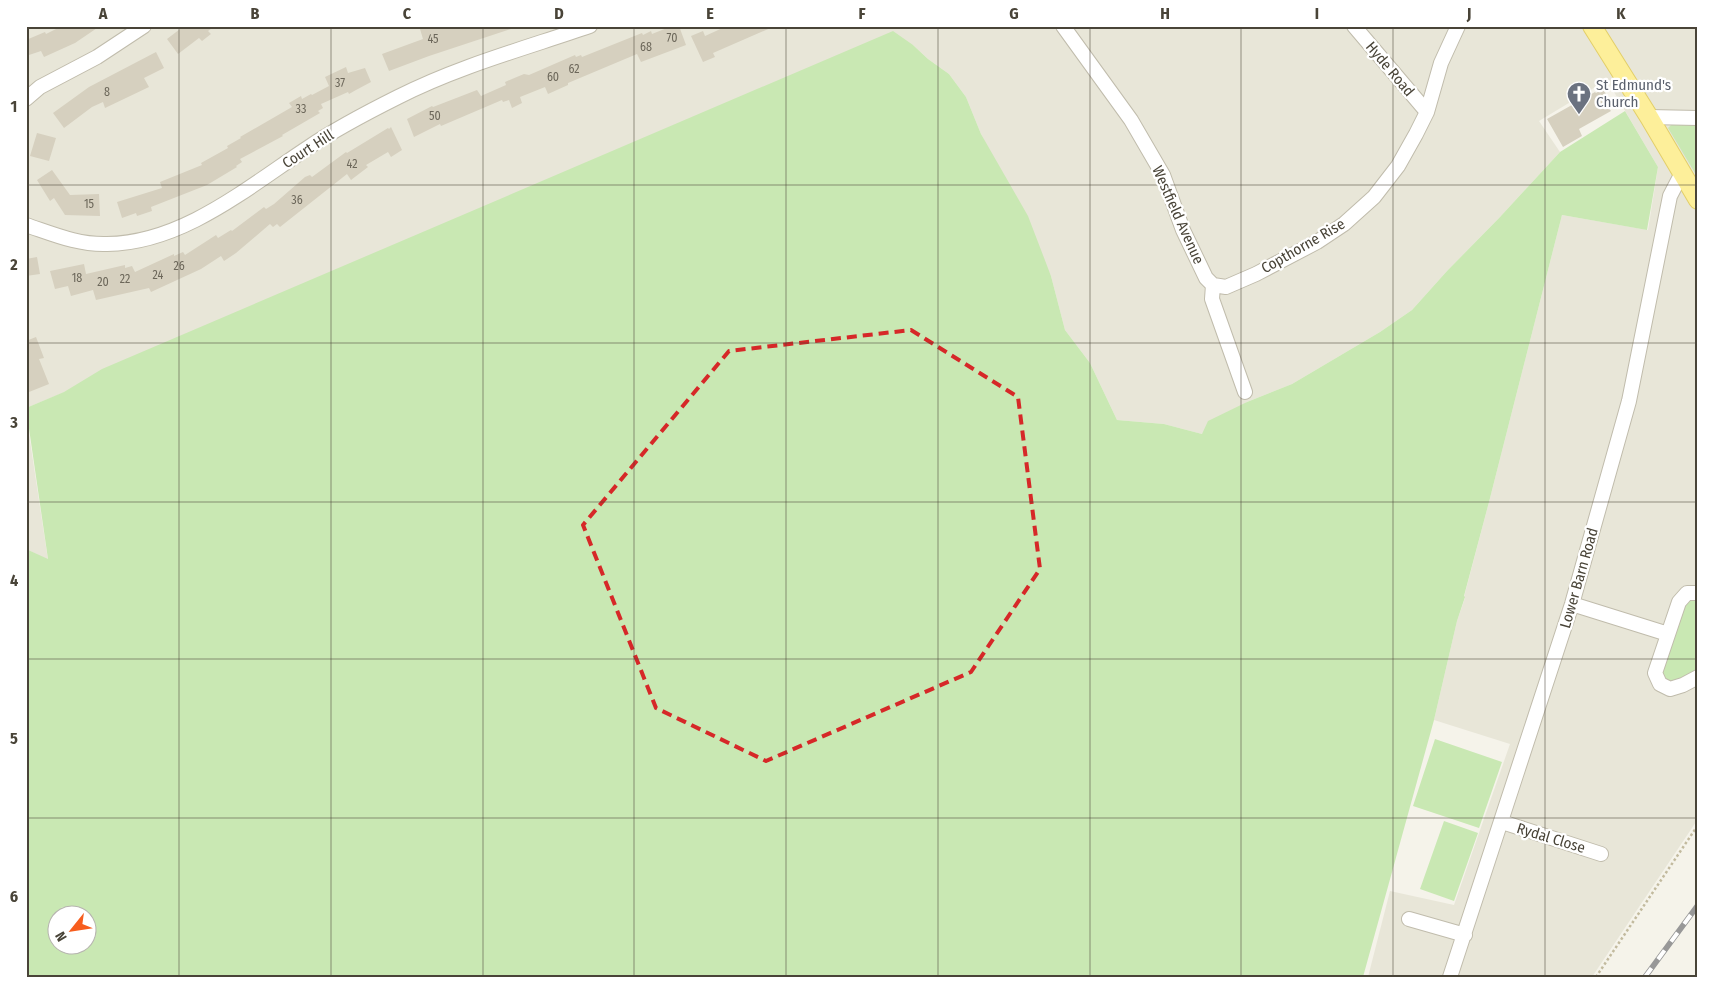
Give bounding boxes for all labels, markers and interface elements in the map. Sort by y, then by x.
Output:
text: A [98,4,108,23]
text: B [251,4,260,23]
text: C [403,4,412,23]
text: D [554,4,564,23]
text: E [706,4,714,23]
text: F [858,4,866,23]
text: G [1009,4,1019,23]
text: H [1160,4,1170,23]
text: I [1315,4,1319,23]
text: J [1466,4,1471,23]
text: K [1616,4,1626,23]
house number: 70 [667,31,677,45]
house number: 45 [427,32,439,46]
street label: Hyde Road [1362,38,1418,100]
house number: 68 [640,40,652,54]
house number: 62 [568,62,580,76]
house number: 60 [547,70,559,84]
house number: 37 [335,76,345,90]
place label: St Edmund's Church [1596,76,1671,111]
church icon: St Edmund's Church [1566,81,1592,115]
house number: 8 [104,85,110,99]
text: 1 [11,97,17,116]
house number: 33 [296,102,306,116]
house number: 50 [429,109,441,123]
street label: Court Hill [279,126,337,172]
house number: 42 [347,157,357,171]
street label: Westfield Avenue [1148,163,1208,267]
house number: 36 [291,193,303,207]
house number: 15 [84,197,95,211]
street label: Copthorne Rise [1258,215,1348,277]
text: 2 [9,255,18,274]
house number: 26 [173,259,185,273]
house number: 24 [153,268,164,282]
house number: 18 [72,271,82,285]
house number: 22 [120,272,130,286]
house number: 20 [97,275,109,289]
text: 3 [9,413,18,432]
street label: Lower Barn Road [1556,526,1602,630]
text: 4 [10,571,18,590]
text: 5 [10,729,18,748]
street label: Rydal Close [1515,819,1587,857]
text: 6 [10,887,18,906]
north arrow [48,906,98,956]
text: N [52,928,71,944]

